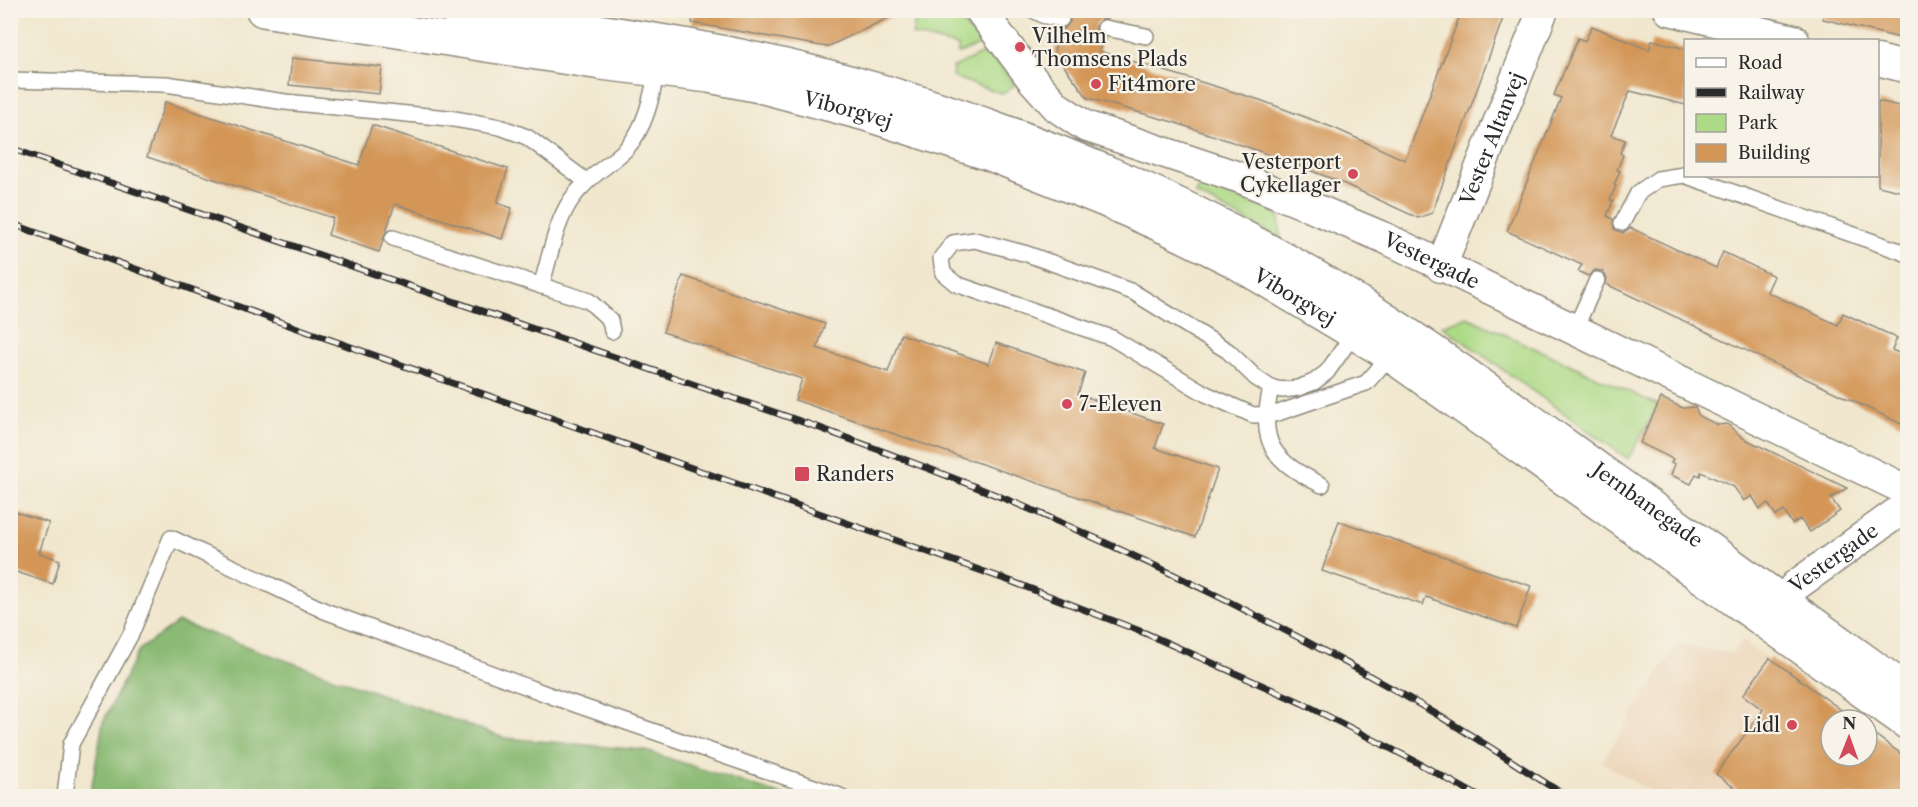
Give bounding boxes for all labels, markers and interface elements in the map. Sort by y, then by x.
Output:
place label: Vilhelm Thomsens Plads [1031,24,1187,71]
legend [1684,39,1879,177]
marker: Vilhelm Thomsens Plads [1013,40,1027,54]
text: Road [1738,52,1783,74]
street label: Vester Altanvej [1454,69,1529,210]
place label: Fit4more [1108,72,1196,96]
marker: Fit4more [1089,77,1103,91]
text: Railway [1738,82,1806,104]
street label: Viborgvej [800,86,895,134]
text: Park [1738,112,1779,134]
text: Building [1738,142,1810,164]
place label: Vesterport Cykellager [1240,150,1342,197]
marker: Vesterport Cykellager [1346,167,1360,181]
street label: Vestergade [1379,227,1483,294]
street label: Viborgvej [1249,263,1340,331]
place label: 7-Eleven [1079,392,1162,416]
marker: 7-Eleven [1060,397,1074,411]
street label: Jernbanegade [1586,456,1708,553]
place label: Randers [816,462,894,486]
marker: Randers [793,465,811,483]
street label: Vestergade [1784,518,1883,599]
north arrow [1819,708,1879,768]
place label: Lidl [1743,713,1780,737]
text: N [1842,713,1856,733]
marker: Lidl [1785,718,1799,732]

